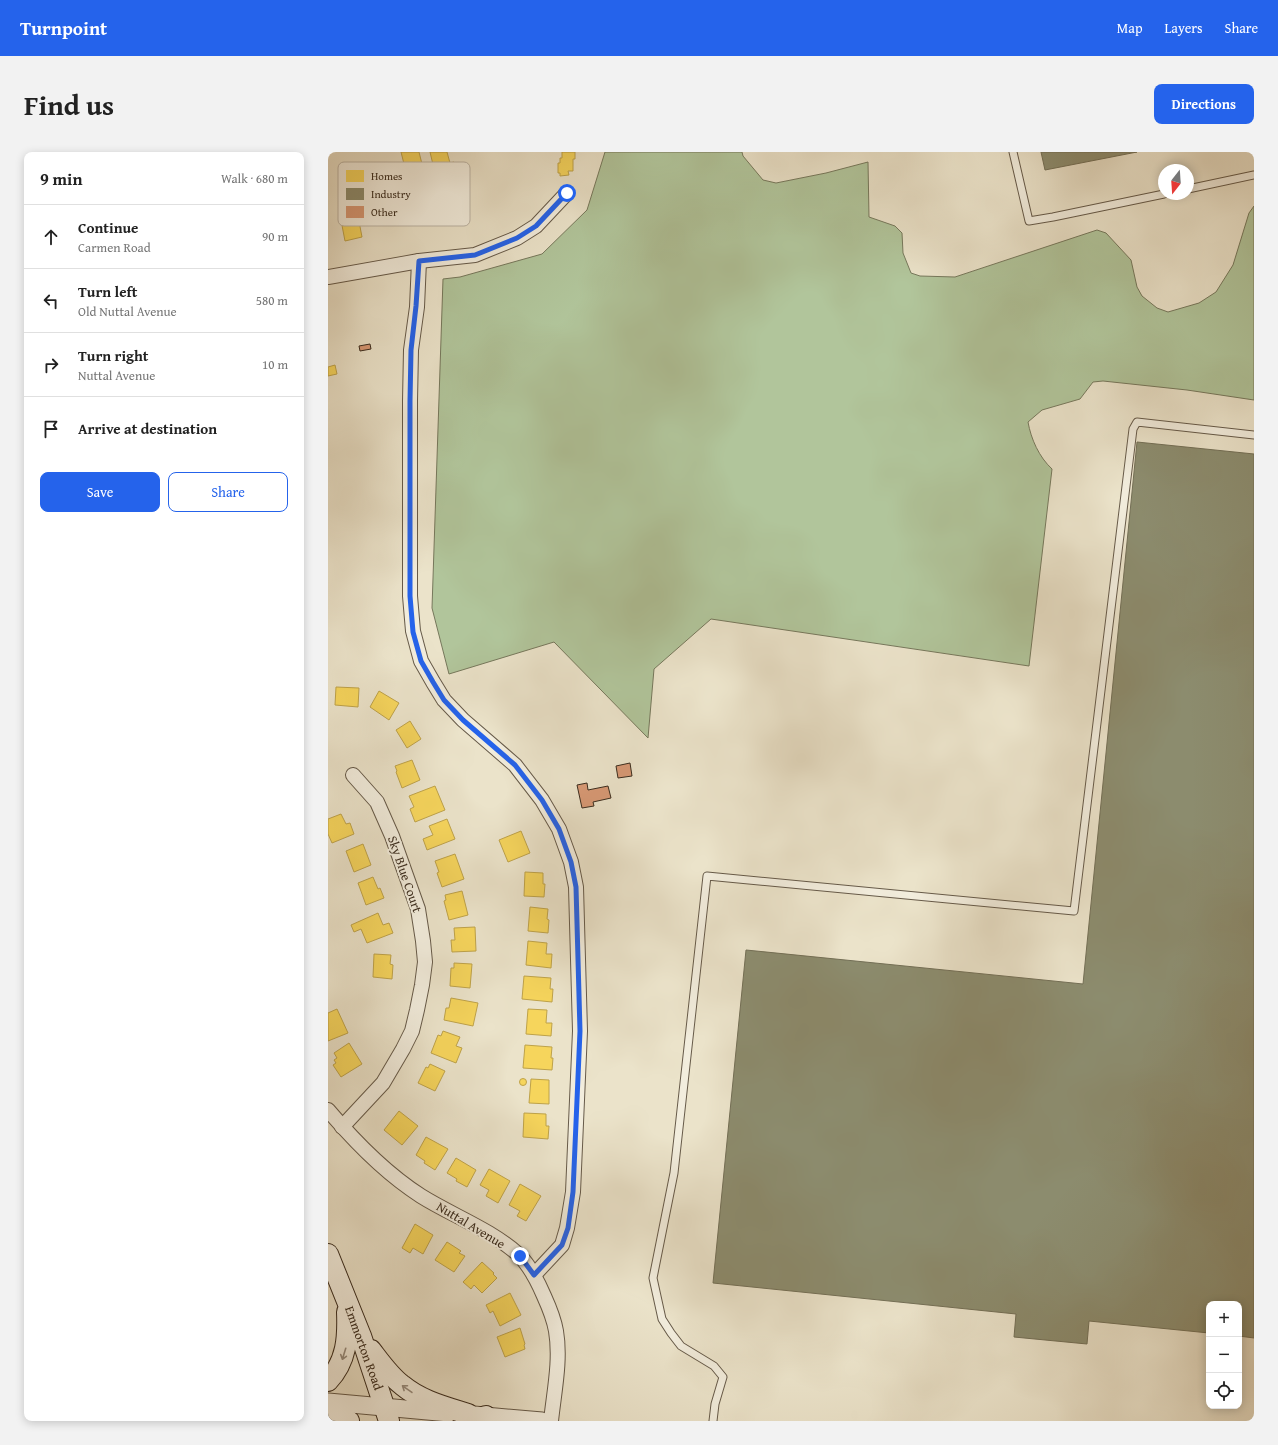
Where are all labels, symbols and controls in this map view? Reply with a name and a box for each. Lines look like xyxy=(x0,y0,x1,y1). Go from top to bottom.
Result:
text: Turnpoint xyxy=(20,14,107,42)
text: Map xyxy=(1117,18,1143,38)
text: Layers xyxy=(1165,18,1203,38)
text: Share xyxy=(1225,18,1258,38)
text: Find us xyxy=(24,84,114,125)
button: Directions xyxy=(1154,84,1254,124)
legend xyxy=(338,162,470,226)
north arrow xyxy=(1158,164,1194,200)
text: 9 min xyxy=(40,166,82,191)
text: Homes xyxy=(371,168,402,184)
text: Walk · 680 m xyxy=(221,169,288,188)
route start xyxy=(558,184,576,202)
text: Industry xyxy=(371,186,411,202)
text: Other xyxy=(371,204,398,220)
text: Continue xyxy=(78,217,139,238)
icon: ahead xyxy=(40,226,62,248)
text: 90 m xyxy=(262,227,288,246)
text: Carmen Road xyxy=(78,238,151,257)
text: Turn left xyxy=(78,281,137,302)
icon: left xyxy=(40,290,62,312)
text: 580 m xyxy=(256,291,288,310)
text: Old Nuttal Avenue xyxy=(78,302,177,321)
text: Turn right xyxy=(78,345,149,366)
icon: right xyxy=(40,354,62,376)
text: 10 m xyxy=(262,355,288,374)
text: Nuttal Avenue xyxy=(78,366,155,385)
icon: arrive xyxy=(40,418,62,440)
text: Arrive at destination xyxy=(78,418,217,439)
button: Save xyxy=(40,472,160,512)
button: Share xyxy=(168,472,288,512)
street label: Sky Blue Court xyxy=(383,833,427,915)
street label: Nuttal Avenue xyxy=(433,1197,509,1253)
route end xyxy=(511,1247,529,1265)
map controls xyxy=(1206,1301,1242,1409)
button: + xyxy=(1206,1301,1242,1337)
street label: Emmorton Road xyxy=(340,1303,388,1393)
button: − xyxy=(1206,1337,1242,1373)
one-way arrow xyxy=(340,1347,347,1360)
button: locate xyxy=(1206,1373,1242,1409)
one-way arrow xyxy=(401,1384,413,1392)

